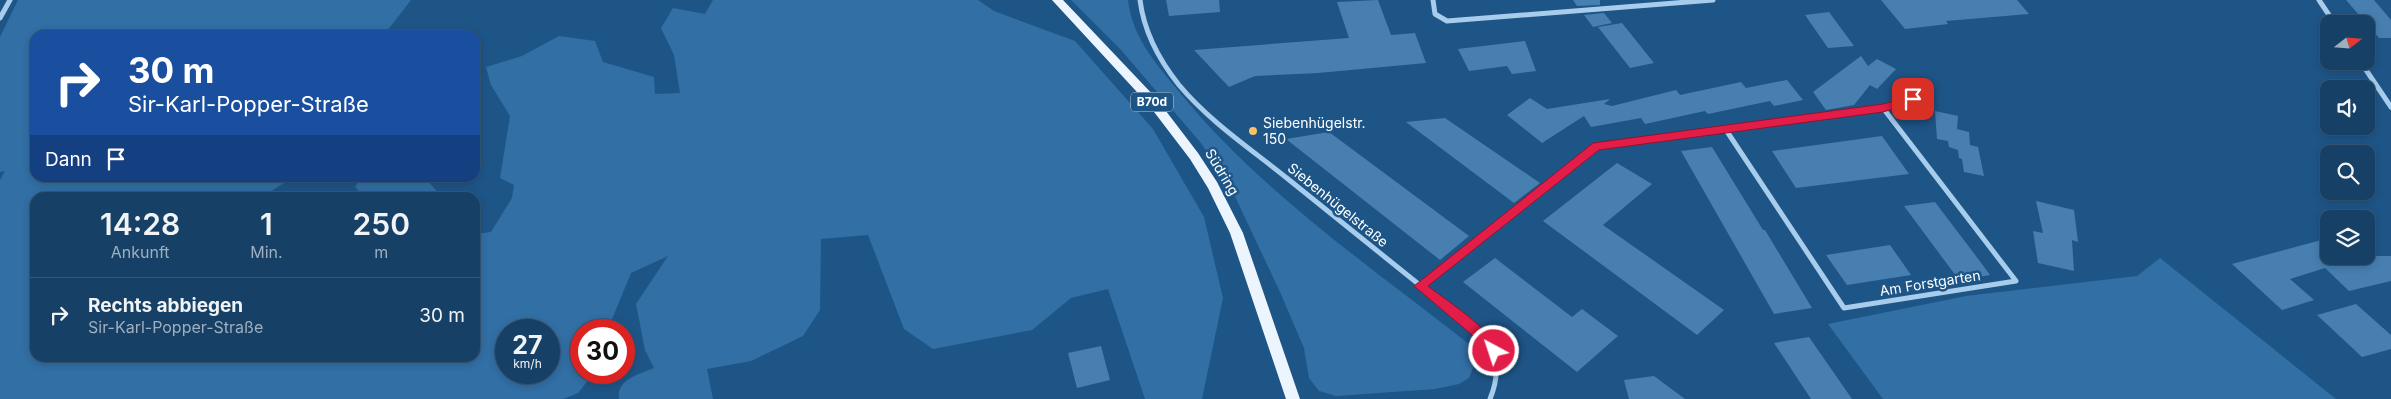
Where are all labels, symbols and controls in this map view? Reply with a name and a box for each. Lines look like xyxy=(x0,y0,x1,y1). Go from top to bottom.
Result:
north arrow xyxy=(2320,15,2375,70)
map controls xyxy=(2320,15,2375,265)
text: 30 m xyxy=(128,49,214,91)
icon: right xyxy=(45,50,110,115)
pin xyxy=(1892,78,1934,120)
button: sound xyxy=(2320,80,2375,135)
icon: arrive xyxy=(1899,85,1927,113)
text: Sir-Karl-Popper-Straße xyxy=(128,91,369,117)
road number: B70d xyxy=(1131,92,1173,111)
place label: Siebenhügelstr. 150 xyxy=(1263,114,1366,147)
marker: Siebenhügelstr. 150 xyxy=(1247,125,1259,137)
icon: arrive xyxy=(102,145,130,173)
street label: Südring xyxy=(1202,145,1243,198)
button: search xyxy=(2320,145,2375,200)
text: Dann xyxy=(45,148,92,171)
street label: Siebenhügelstraße xyxy=(1285,159,1392,250)
text: 14:28 xyxy=(100,206,180,242)
text: 1 xyxy=(260,206,273,242)
text: 250 xyxy=(353,206,410,242)
button: layers xyxy=(2320,210,2375,265)
text: Ankunft xyxy=(111,242,169,262)
text: Min. xyxy=(250,242,283,262)
text: m xyxy=(374,242,388,262)
street label: Am Forstgarten xyxy=(1878,266,1982,299)
text: Rechts abbiegen xyxy=(88,294,243,317)
icon: right xyxy=(45,301,73,329)
text: 30 m xyxy=(419,304,465,327)
text: Sir-Karl-Popper-Straße xyxy=(88,317,263,337)
speed limit sign: 30 xyxy=(570,319,635,384)
position arrow xyxy=(1467,324,1519,376)
text: 27 xyxy=(512,330,543,360)
text: km/h xyxy=(513,356,542,371)

